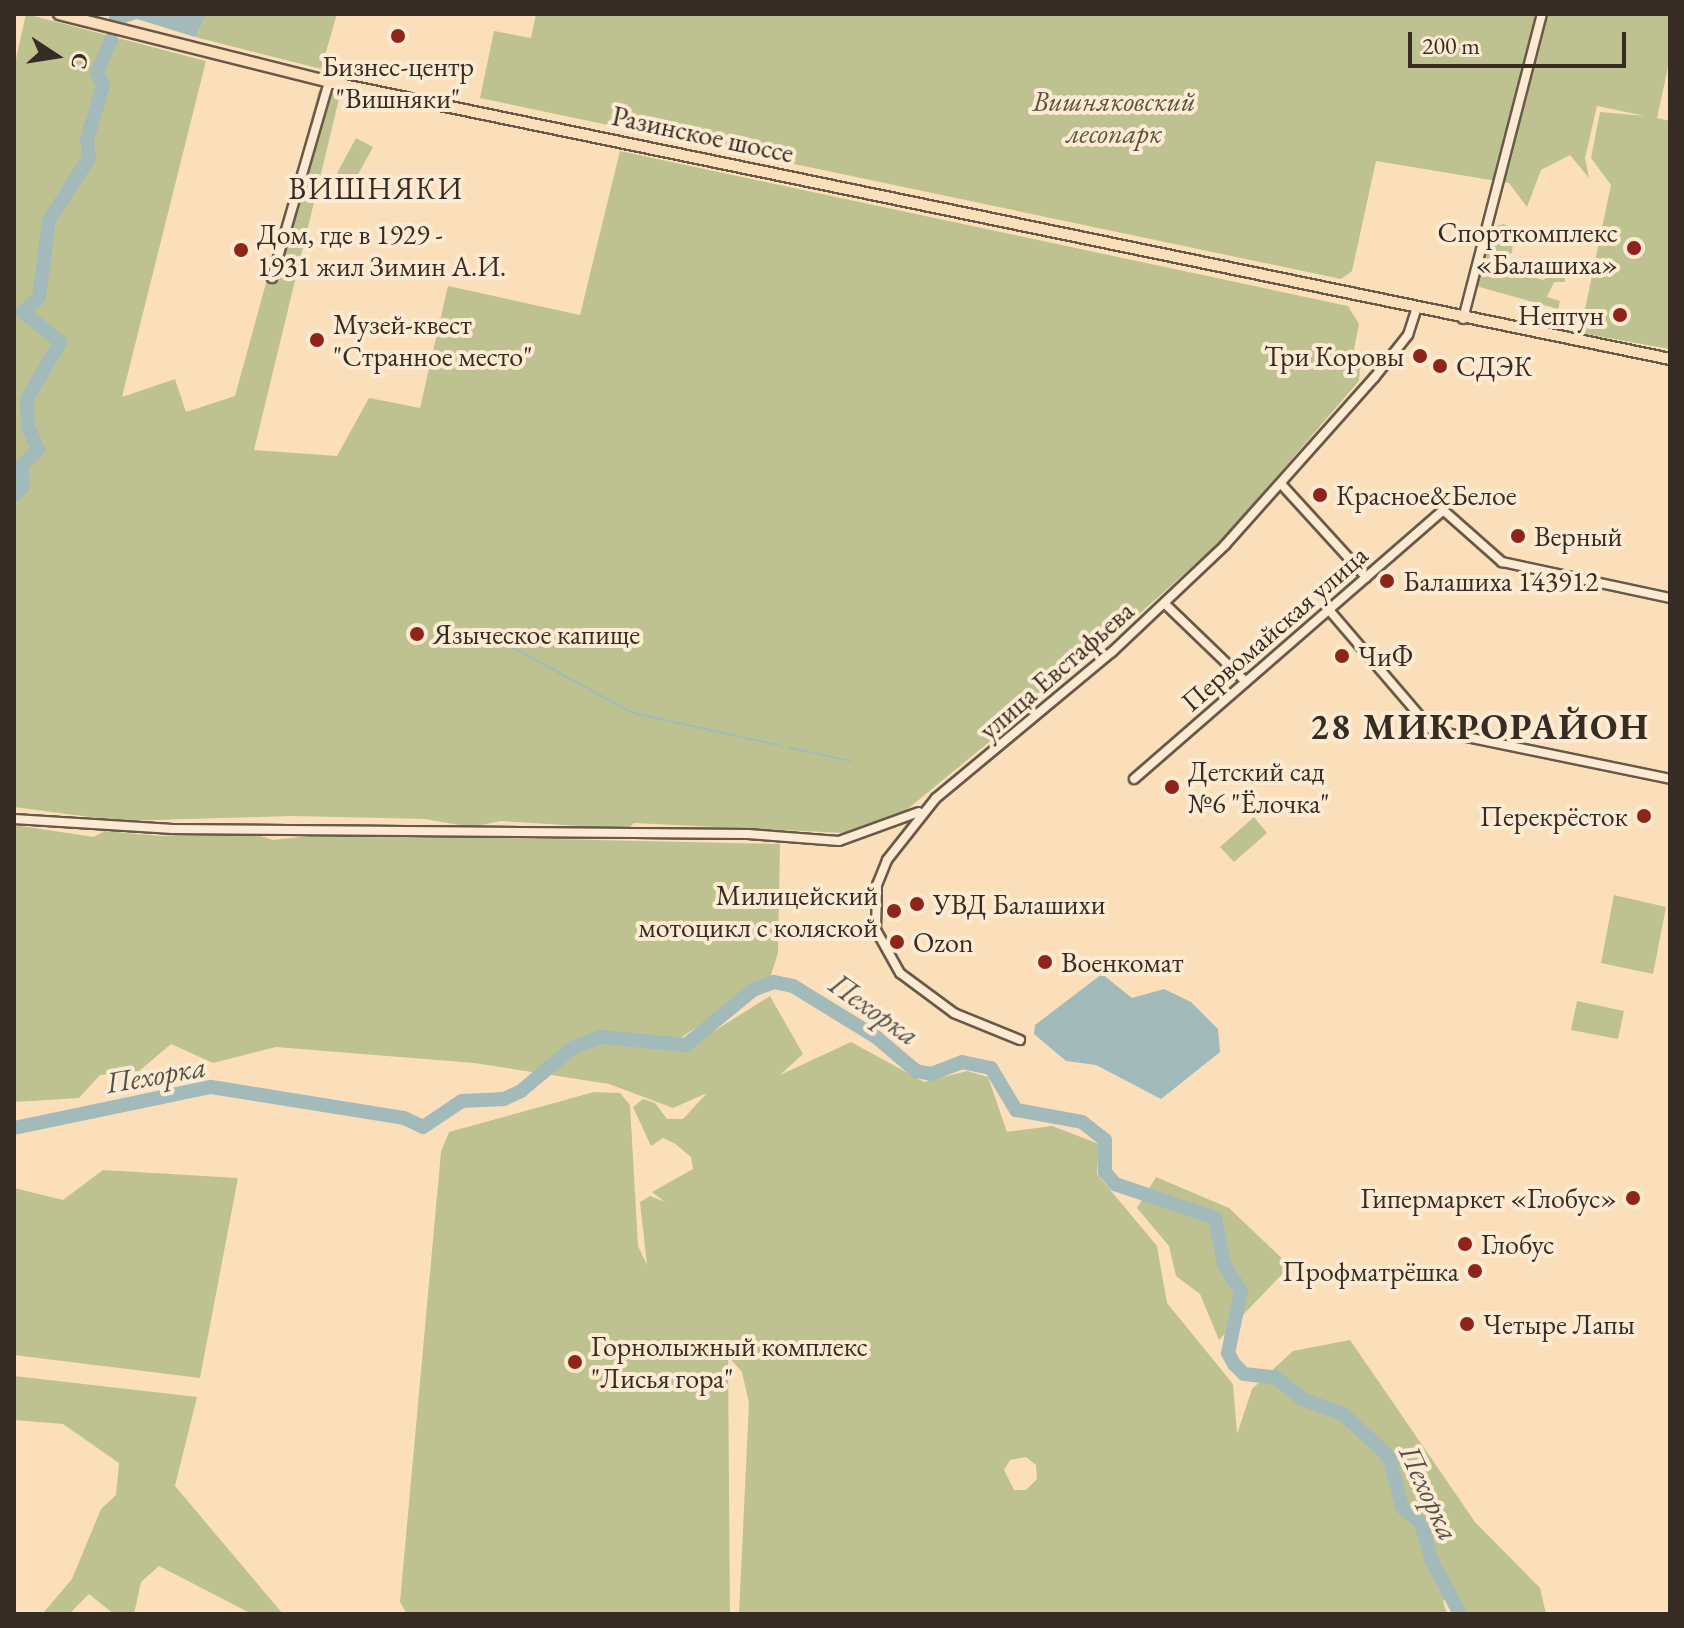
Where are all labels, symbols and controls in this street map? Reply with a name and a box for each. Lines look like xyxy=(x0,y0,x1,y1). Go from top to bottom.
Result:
north arrow xyxy=(16,16,96,96)
scale bar xyxy=(1412,16,1630,66)
marker: Бизнес-центр "Вишняки" xyxy=(389,27,407,45)
text: 200 m xyxy=(1422,30,1480,61)
place label: Бизнес-центр "Вишняки" xyxy=(322,49,474,115)
text: С xyxy=(64,50,96,72)
park label: Вишняковский лесопарк xyxy=(1033,84,1195,150)
street label: Разинское шоссе xyxy=(609,98,797,170)
district label: ВИШНЯКИ xyxy=(288,171,464,207)
place label: Спорткомплекс «Балашиха» xyxy=(1438,215,1618,281)
place label: Дом, где в 1929 - 1931 жил Зимин А.И. xyxy=(257,217,506,283)
marker: Спорткомплекс «Балашиха» xyxy=(1625,239,1643,257)
marker: Дом, где в 1929 - 1931 жил Зимин А.И. xyxy=(232,241,250,259)
place label: Нептун xyxy=(1518,298,1604,332)
marker: Нептун xyxy=(1611,306,1629,324)
place label: Музей-квест "Странное место" xyxy=(333,307,532,373)
marker: Музей-квест "Странное место" xyxy=(308,331,326,349)
place label: Три Коровы xyxy=(1264,339,1404,373)
marker: Три Коровы xyxy=(1411,347,1429,365)
place label: СДЭК xyxy=(1456,349,1532,383)
marker: СДЭК xyxy=(1431,357,1449,375)
place label: Красное&Белое xyxy=(1336,478,1517,512)
marker: Красное&Белое xyxy=(1311,486,1329,504)
place label: Верный xyxy=(1534,519,1622,553)
marker: Верный xyxy=(1509,527,1527,545)
street label: Первомайская улица xyxy=(1174,538,1374,718)
place label: Балашиха 143912 xyxy=(1403,564,1598,598)
marker: Балашиха 143912 xyxy=(1378,572,1396,590)
street label: улица Евстафьева xyxy=(972,594,1140,746)
place label: Языческое капище xyxy=(433,617,640,651)
marker: Языческое капище xyxy=(408,625,426,643)
place label: ЧиФ xyxy=(1358,639,1413,673)
marker: ЧиФ xyxy=(1333,647,1351,665)
district label: 28 МИКРОРАЙОН xyxy=(1310,705,1650,749)
place label: Детский сад №6 "Ёлочка" xyxy=(1188,754,1330,820)
marker: Детский сад №6 "Ёлочка" xyxy=(1163,778,1181,796)
place label: Перекрёсток xyxy=(1480,799,1628,833)
marker: Перекрёсток xyxy=(1635,807,1653,825)
place label: Милицейский мотоцикл с коляской xyxy=(638,878,878,944)
place label: УВД Балашихи xyxy=(933,887,1105,921)
marker: УВД Балашихи xyxy=(908,895,926,913)
marker: Милицейский мотоцикл с коляской xyxy=(885,902,903,920)
place label: Ozon xyxy=(913,925,974,959)
marker: Ozon xyxy=(888,933,906,951)
place label: Военкомат xyxy=(1061,945,1183,979)
marker: Военкомат xyxy=(1036,953,1054,971)
water label: Пехорка xyxy=(822,966,926,1054)
water label: Пехорка xyxy=(103,1049,209,1101)
place label: Гипермаркет «Глобус» xyxy=(1361,1181,1617,1215)
marker: Гипермаркет «Глобус» xyxy=(1624,1189,1642,1207)
place label: Глобус xyxy=(1481,1227,1554,1261)
marker: Глобус xyxy=(1456,1235,1474,1253)
place label: Профматрёшка xyxy=(1282,1254,1459,1288)
marker: Профматрёшка xyxy=(1466,1262,1484,1280)
place label: Четыре Лапы xyxy=(1483,1307,1635,1341)
marker: Четыре Лапы xyxy=(1458,1315,1476,1333)
place label: Горнолыжный комплекс "Лисья гора" xyxy=(591,1329,868,1395)
marker: Горнолыжный комплекс "Лисья гора" xyxy=(566,1353,584,1371)
water label: Пехорка xyxy=(1391,1440,1467,1546)

